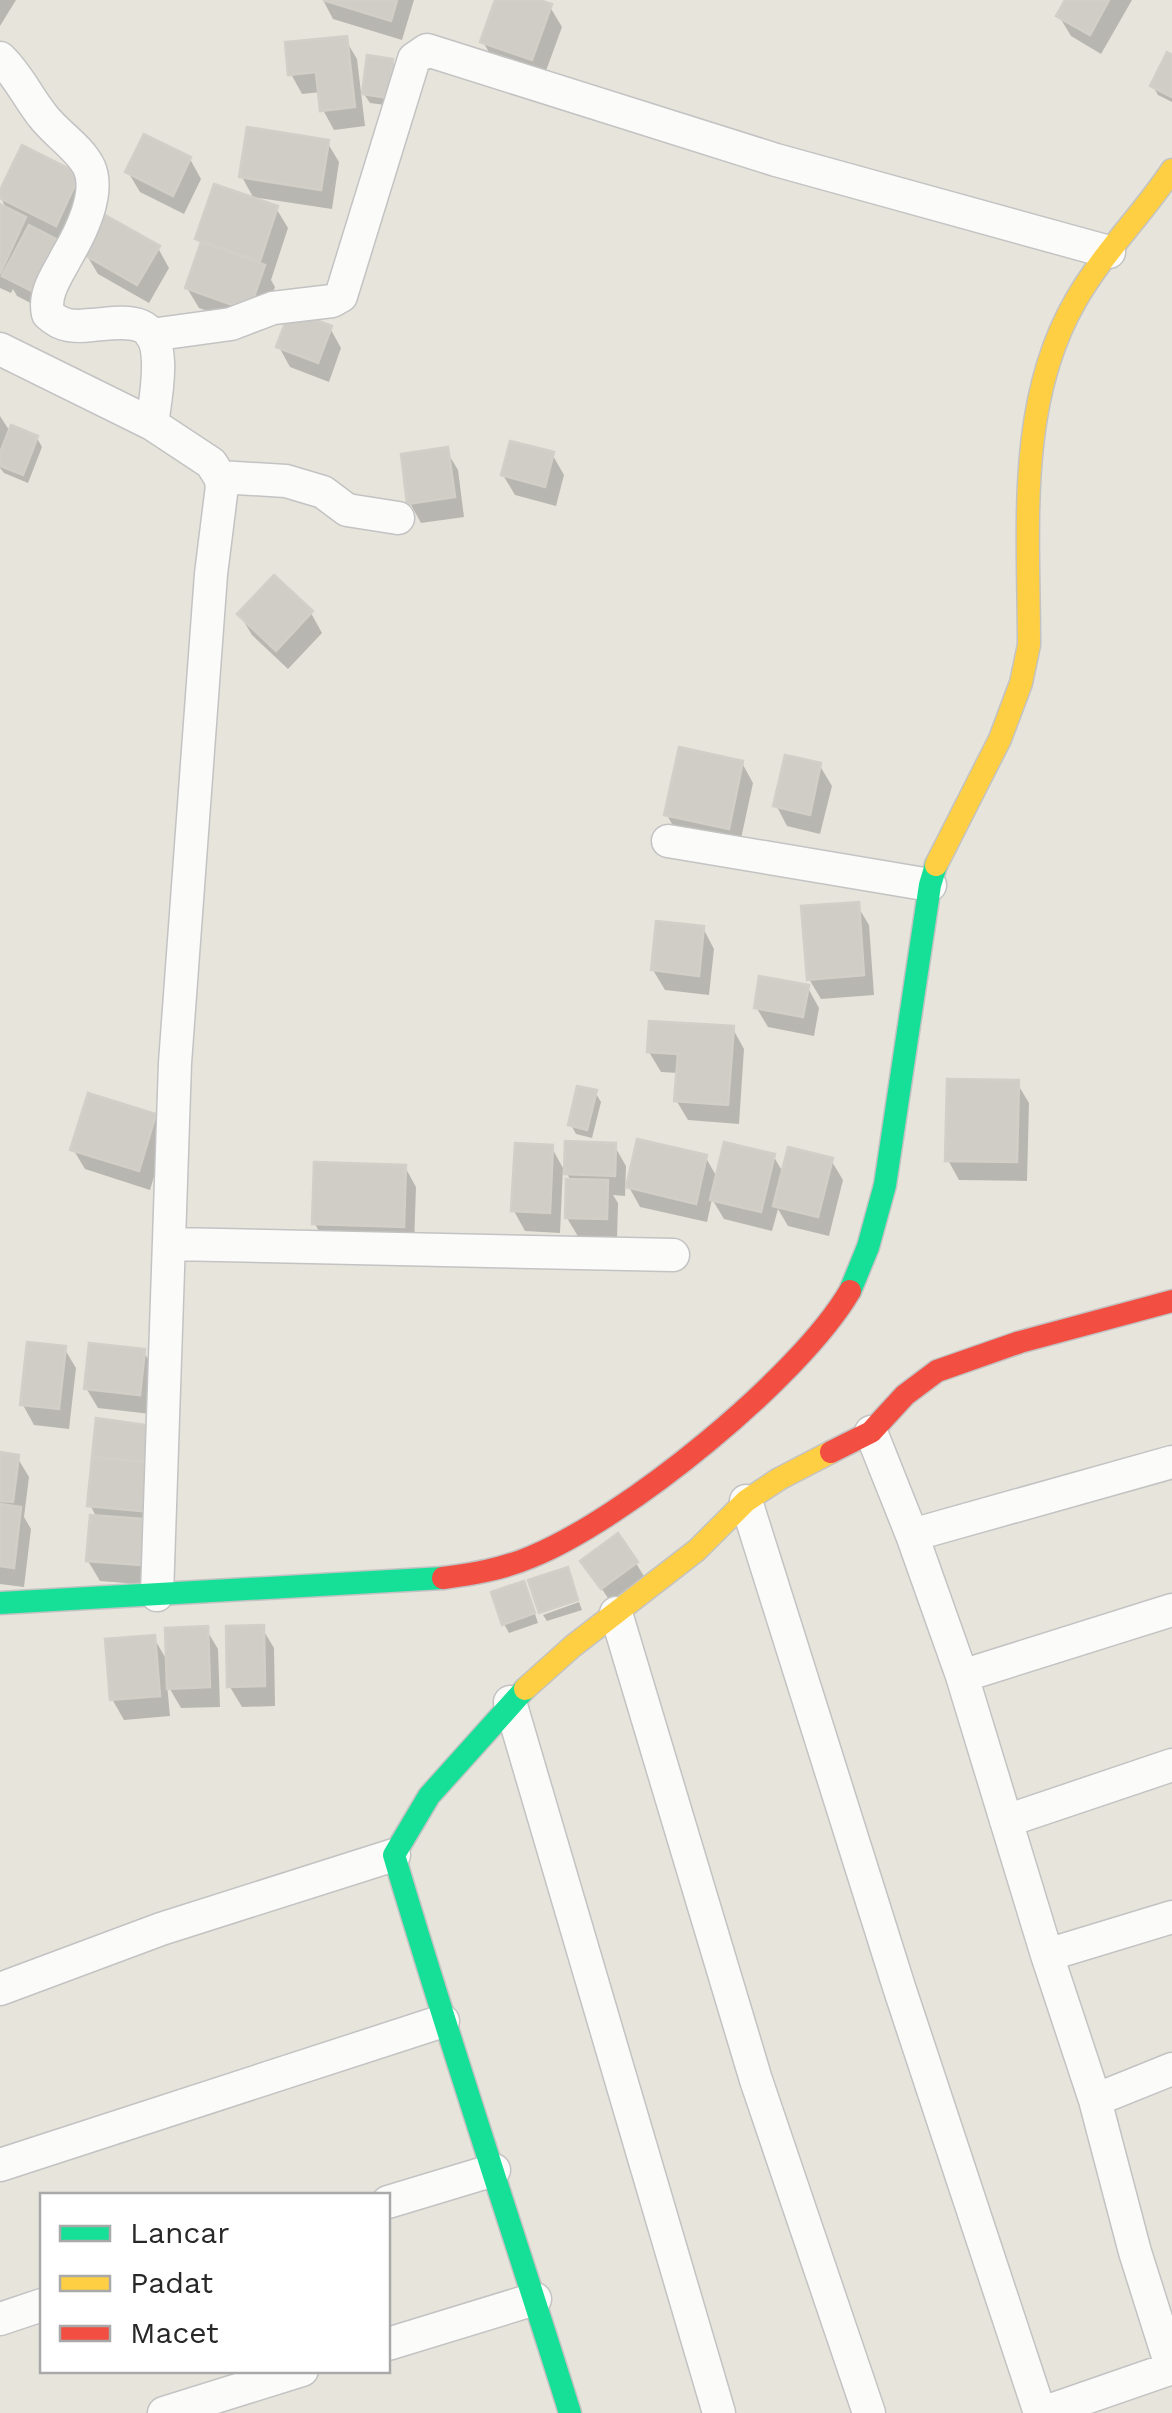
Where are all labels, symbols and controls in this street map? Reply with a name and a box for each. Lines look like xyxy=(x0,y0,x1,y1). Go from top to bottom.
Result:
legend xyxy=(40,2193,390,2373)
text: Lancar xyxy=(130,2215,230,2250)
text: Padat xyxy=(130,2265,213,2300)
text: Macet xyxy=(130,2315,219,2350)

